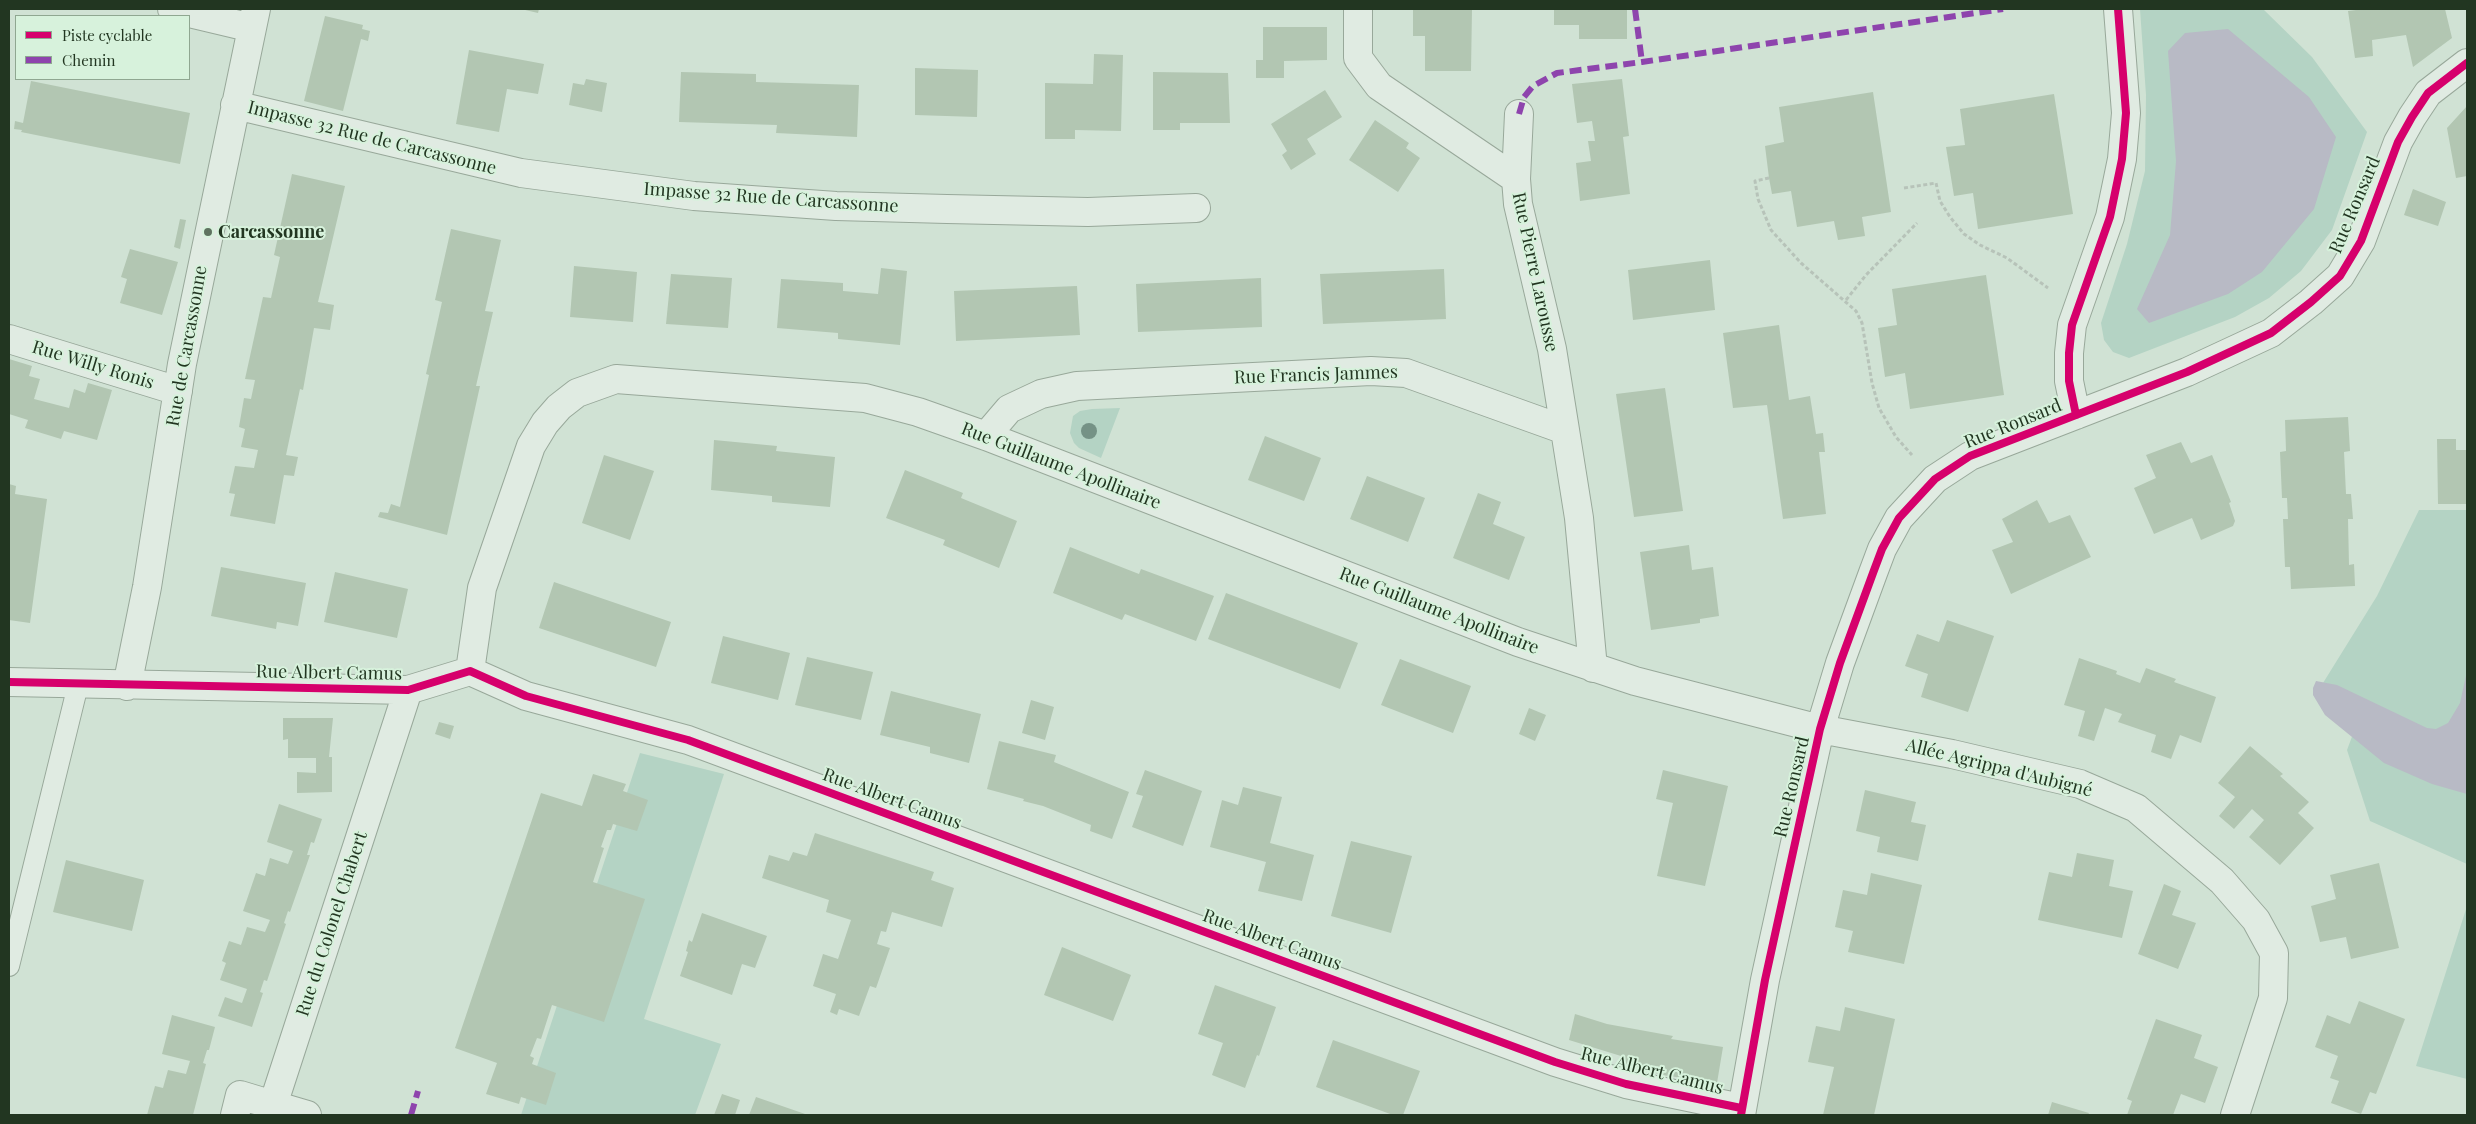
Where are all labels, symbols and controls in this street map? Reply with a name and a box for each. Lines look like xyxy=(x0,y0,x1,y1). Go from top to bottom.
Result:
legend xyxy=(15,15,190,80)
text: Piste cyclable xyxy=(62,25,152,45)
text: Chemin xyxy=(62,50,115,70)
street label: Impasse 32 Rue de Carcassonne xyxy=(245,97,499,179)
street label: Rue Ronsard xyxy=(2325,153,2385,257)
street label: Impasse 32 Rue de Carcassonne xyxy=(643,178,899,218)
street label: Rue Pierre Larousse xyxy=(1508,190,1562,354)
place label: Carcassonne xyxy=(218,221,324,243)
marker: Carcassonne xyxy=(202,226,214,238)
street label: Rue de Carcassonne xyxy=(162,264,212,428)
street label: Rue Willy Ronis xyxy=(29,336,157,394)
street label: Rue Francis Jammes xyxy=(1234,361,1398,389)
street label: Rue Ronsard xyxy=(1961,395,2065,453)
street label: Rue Guillaume Apollinaire xyxy=(958,418,1164,514)
street label: Rue Guillaume Apollinaire xyxy=(1336,563,1542,659)
street label: Rue Albert Camus xyxy=(256,661,402,685)
street label: Rue Ronsard xyxy=(1770,734,1814,840)
street label: Allée Agrippa d'Aubigné xyxy=(1903,734,2095,802)
street label: Rue Albert Camus xyxy=(820,764,964,834)
street label: Rue du Colonel Chabert xyxy=(292,829,372,1019)
street label: Rue Albert Camus xyxy=(1200,905,1344,975)
street label: Rue Albert Camus xyxy=(1578,1043,1726,1099)

